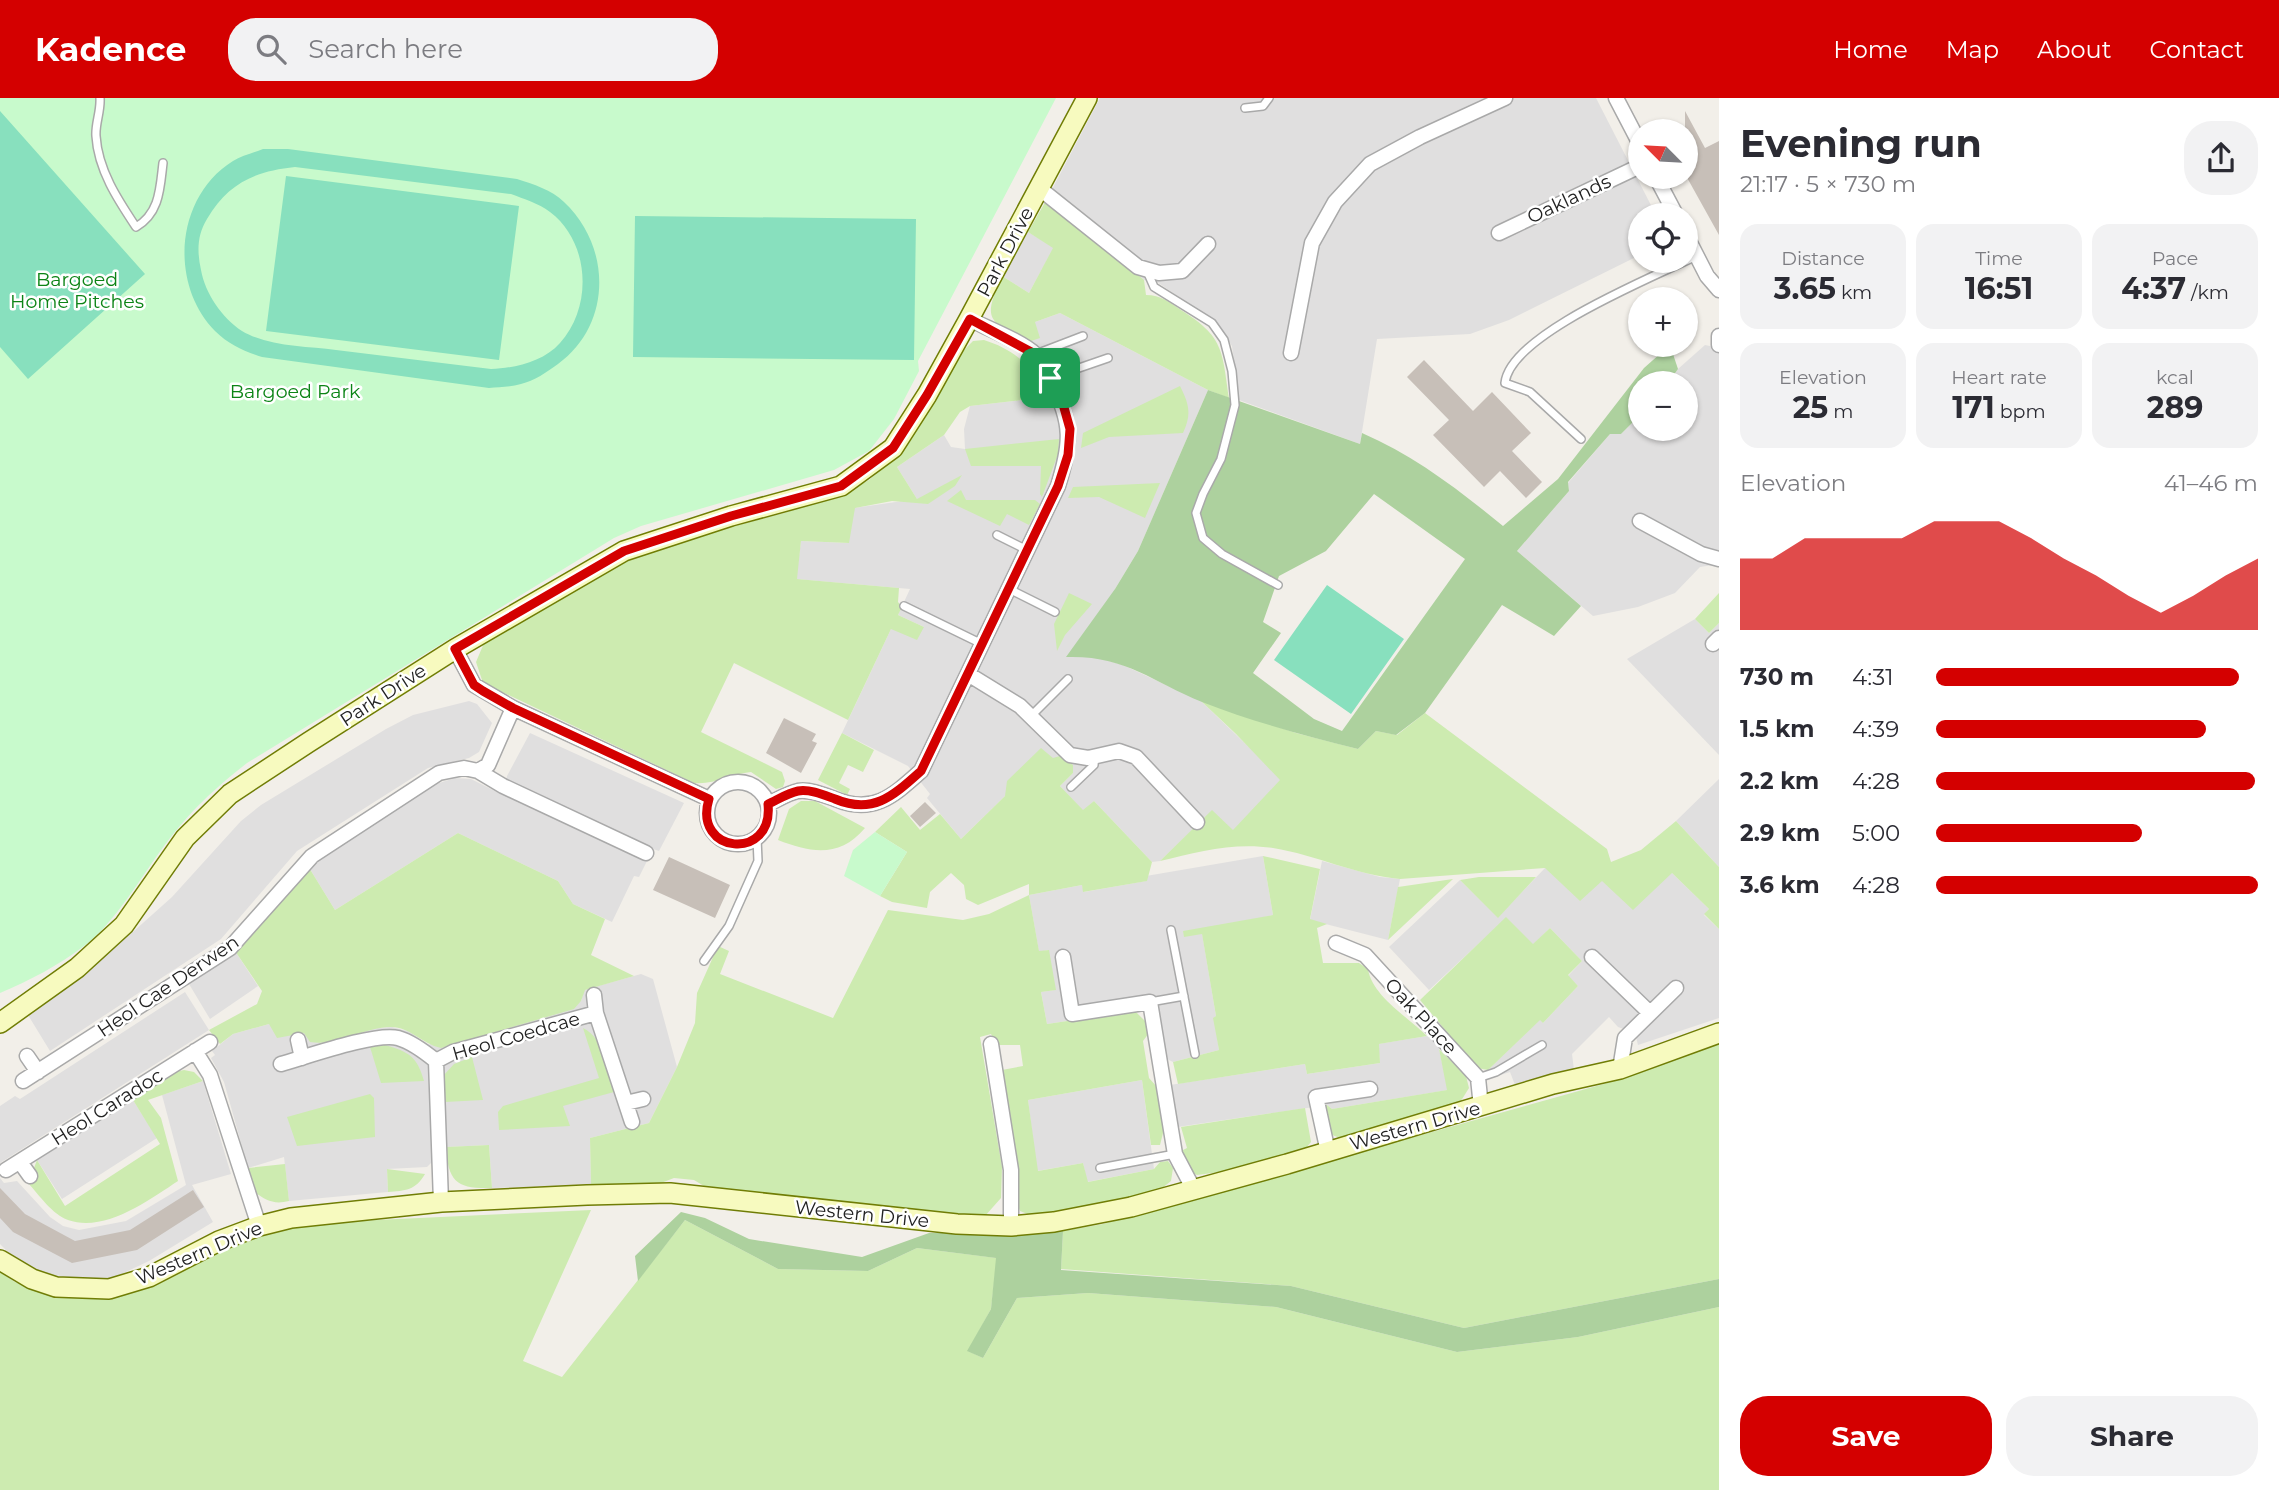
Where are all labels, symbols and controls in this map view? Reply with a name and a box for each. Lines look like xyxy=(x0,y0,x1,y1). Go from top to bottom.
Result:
search box xyxy=(228,18,718,81)
text: Kadence xyxy=(35,29,186,69)
icon: search xyxy=(252,30,290,68)
text: Search here xyxy=(308,33,463,65)
text: Home xyxy=(1833,35,1908,64)
text: Map xyxy=(1946,35,1999,64)
text: About xyxy=(2037,35,2111,64)
text: Contact xyxy=(2149,35,2244,64)
north arrow xyxy=(1628,119,1698,189)
map controls xyxy=(1628,119,1698,441)
text: Evening run xyxy=(1740,120,1982,167)
button: share xyxy=(2184,121,2258,195)
street label: Oaklands xyxy=(1523,170,1615,228)
text: 21:17 · 5 × 730 m xyxy=(1740,170,1916,198)
street label: Park Drive xyxy=(972,203,1038,301)
button: locate xyxy=(1628,203,1698,273)
text: Distance xyxy=(1781,247,1865,270)
text: Time xyxy=(1975,247,2023,270)
text: Pace xyxy=(2152,247,2198,270)
park label: Bargoed Home Pitches xyxy=(10,268,144,313)
text: 3.65 xyxy=(1774,270,1836,307)
text: 16:51 xyxy=(1965,270,2033,307)
text: 4:37 xyxy=(2121,270,2186,307)
text: km xyxy=(1836,281,1872,304)
text: /km xyxy=(2186,281,2229,304)
button: + xyxy=(1628,287,1698,357)
pin xyxy=(1020,348,1080,408)
icon: arrive xyxy=(1031,359,1069,397)
text: Elevation xyxy=(1779,366,1867,389)
text: Heart rate xyxy=(1951,366,2047,389)
text: kcal xyxy=(2156,366,2194,389)
button: − xyxy=(1628,371,1698,441)
park label: Bargoed Park xyxy=(230,380,361,403)
text: 25 xyxy=(1793,389,1828,426)
text: 171 xyxy=(1952,389,1995,426)
text: 289 xyxy=(2147,389,2203,426)
text: m xyxy=(1828,400,1853,423)
text: bpm xyxy=(1995,400,2046,423)
text: Elevation xyxy=(1740,469,1846,497)
text: 41–46 m xyxy=(2164,469,2258,497)
street label: Park Drive xyxy=(336,659,430,731)
text: 730 m xyxy=(1740,663,1814,691)
text: 4:31 xyxy=(1852,663,1894,691)
text: 1.5 km xyxy=(1740,715,1814,743)
text: 4:39 xyxy=(1852,715,1899,743)
text: 2.2 km xyxy=(1740,767,1819,795)
text: 4:28 xyxy=(1852,767,1900,795)
text: 2.9 km xyxy=(1740,819,1820,847)
text: 5:00 xyxy=(1852,819,1900,847)
text: 3.6 km xyxy=(1740,871,1820,899)
text: 4:28 xyxy=(1852,871,1900,899)
street label: Heol Cae Derwen xyxy=(93,930,243,1042)
street label: Oak Place xyxy=(1380,973,1462,1059)
street label: Heol Coedcae xyxy=(450,1007,582,1065)
street label: Heol Caradoc xyxy=(47,1064,167,1150)
street label: Western Drive xyxy=(1347,1096,1483,1156)
street label: Western Drive xyxy=(794,1196,930,1232)
street label: Western Drive xyxy=(133,1216,265,1290)
button: Save xyxy=(1740,1396,1992,1476)
button: Share xyxy=(2006,1396,2258,1476)

